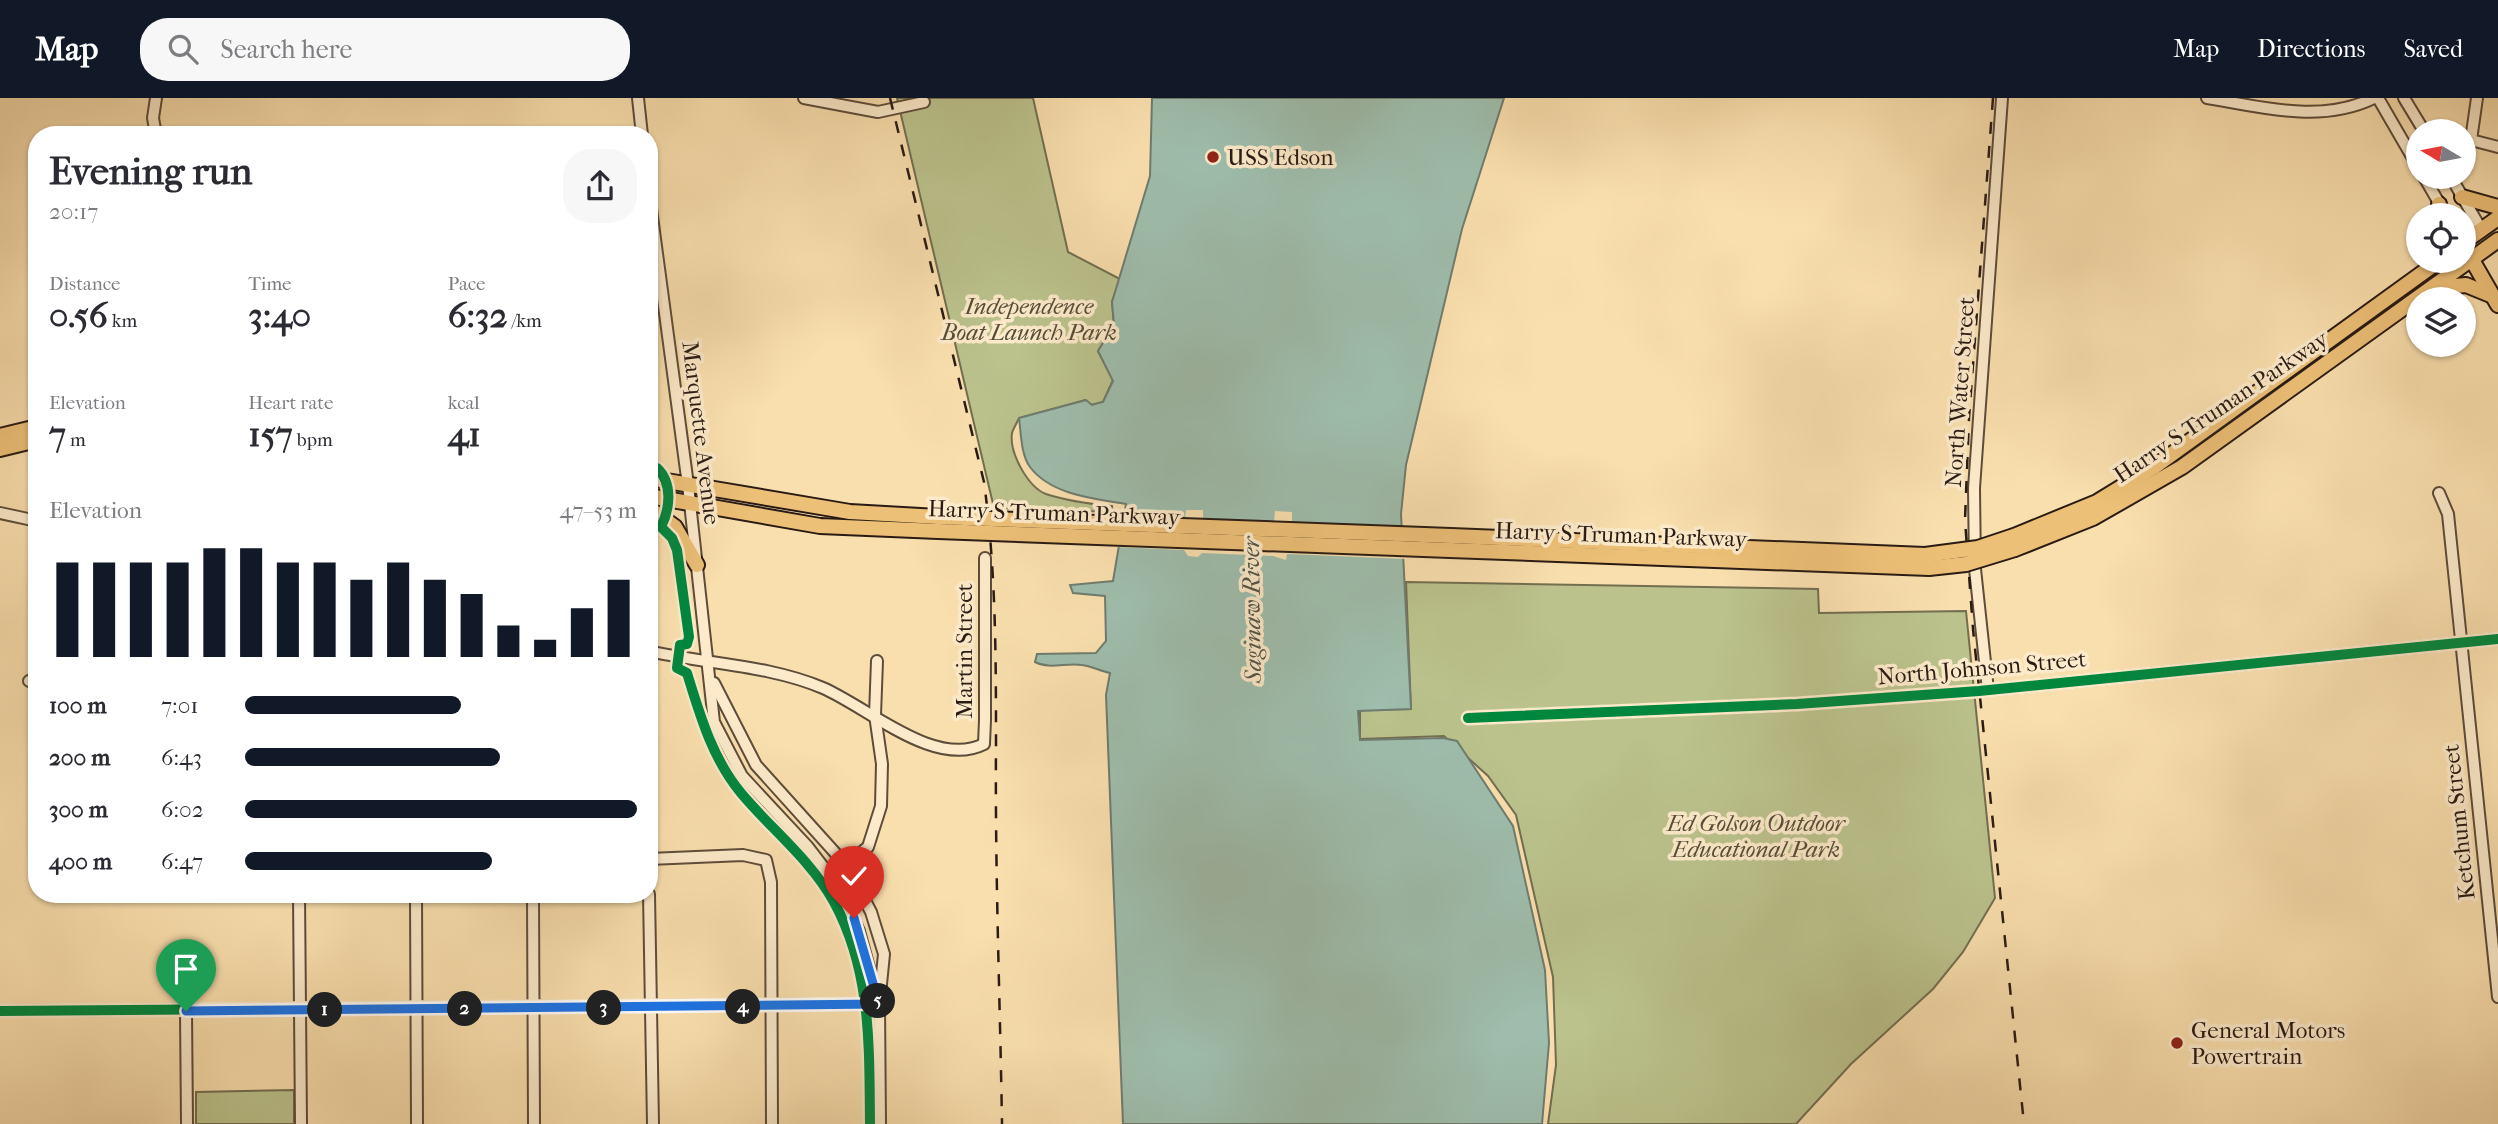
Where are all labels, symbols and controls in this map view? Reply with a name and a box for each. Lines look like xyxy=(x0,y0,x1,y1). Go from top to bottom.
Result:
search box xyxy=(140,18,630,81)
text: Map xyxy=(35,30,98,69)
icon: search xyxy=(164,30,202,68)
text: Search here xyxy=(220,34,352,65)
text: Map xyxy=(2173,35,2219,63)
text: Directions xyxy=(2257,35,2365,63)
text: Saved xyxy=(2403,35,2463,63)
north arrow xyxy=(2406,119,2476,189)
map controls xyxy=(2406,119,2476,357)
place label: USS Edson xyxy=(1227,144,1334,171)
text: Evening run xyxy=(49,149,252,194)
button: share xyxy=(563,149,637,223)
marker: USS Edson xyxy=(1205,149,1221,165)
text: 20:17 xyxy=(49,198,98,225)
button: locate xyxy=(2406,203,2476,273)
text: Distance xyxy=(49,273,120,295)
text: Time xyxy=(248,273,292,295)
text: Pace xyxy=(448,273,486,295)
button: layers xyxy=(2406,287,2476,357)
park label: Independence Boat Launch Park xyxy=(939,293,1117,346)
text: 0.56 xyxy=(49,295,108,336)
text: 3:40 xyxy=(248,295,311,336)
text: 6:32 xyxy=(448,295,507,336)
street label: North Water Street xyxy=(1940,296,1980,488)
text: km xyxy=(108,310,137,332)
text: /km xyxy=(507,310,542,332)
street label: Harry S Truman Parkway xyxy=(2109,325,2334,489)
street label: Marquette Avenue xyxy=(676,340,726,526)
text: Elevation xyxy=(49,392,126,414)
text: Heart rate xyxy=(248,392,333,414)
text: kcal xyxy=(448,392,480,414)
text: 7 xyxy=(49,414,66,455)
text: 157 xyxy=(248,414,293,455)
text: 41 xyxy=(448,414,481,455)
text: m xyxy=(66,429,86,451)
text: bpm xyxy=(293,429,333,451)
street label: Harry S Truman Parkway xyxy=(927,495,1181,531)
text: Elevation xyxy=(49,497,142,524)
text: 47–53 m xyxy=(560,497,637,524)
street label: Harry S Truman Parkway xyxy=(1494,517,1748,553)
water label: Saginaw River xyxy=(1237,534,1267,684)
street label: Martin Street xyxy=(951,583,978,719)
street label: North Johnson Street xyxy=(1877,645,2087,691)
text: 100 m xyxy=(49,692,107,719)
text: 7:01 xyxy=(161,692,198,719)
street label: Ketchum Street xyxy=(2437,743,2481,901)
text: 200 m xyxy=(49,744,110,771)
text: 6:43 xyxy=(161,744,202,771)
text: 300 m xyxy=(49,796,108,823)
text: 6:02 xyxy=(161,796,204,823)
park label: Ed Golson Outdoor Educational Park xyxy=(1665,810,1847,863)
pin xyxy=(824,846,884,918)
text: 400 m xyxy=(49,848,112,875)
text: 6:47 xyxy=(161,848,203,875)
icon: check xyxy=(835,857,873,895)
pin xyxy=(156,939,216,1011)
icon: arrive xyxy=(167,950,205,988)
pin: 5 xyxy=(860,984,896,1018)
text: 5 xyxy=(873,989,882,1011)
pin: 3 xyxy=(586,990,622,1026)
pin: 4 xyxy=(726,990,760,1024)
pin: 1 xyxy=(308,992,342,1028)
pin: 2 xyxy=(448,992,482,1026)
text: 4 xyxy=(737,995,748,1017)
text: 3 xyxy=(600,996,607,1018)
text: 2 xyxy=(460,997,469,1019)
text: 1 xyxy=(321,998,328,1020)
place label: General Motors Powertrain xyxy=(2191,1017,2345,1070)
marker: General Motors Powertrain xyxy=(2169,1035,2185,1051)

